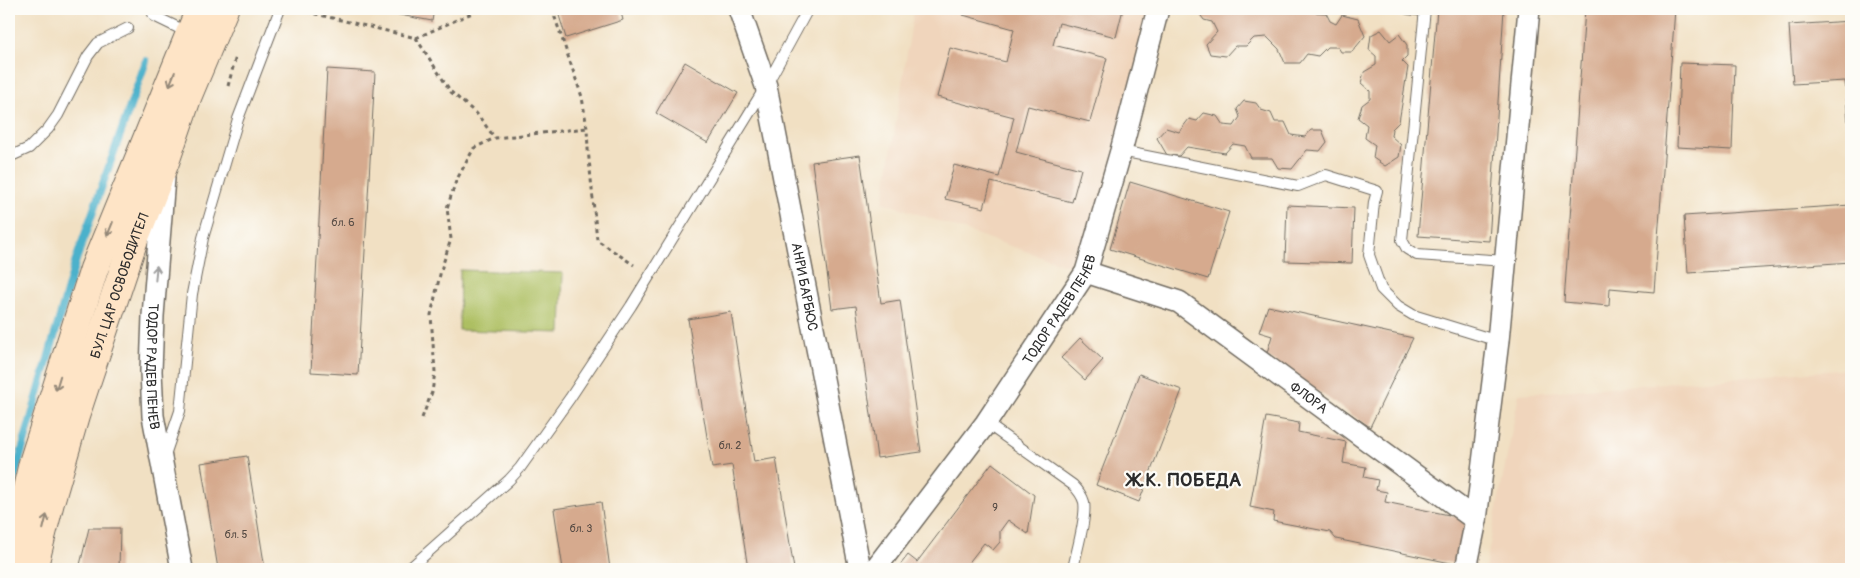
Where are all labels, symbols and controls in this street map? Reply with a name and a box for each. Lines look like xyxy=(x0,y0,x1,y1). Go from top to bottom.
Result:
one-way arrow xyxy=(167,71,176,86)
street label: БУЛ. ЦАР ОСВОБОДИТЕЛ xyxy=(87,211,153,361)
house number: бл. 6 xyxy=(331,216,355,229)
one-way arrow xyxy=(105,221,114,236)
street label: АНРИ БАРБЮС xyxy=(788,241,822,333)
street label: ТОДОР РАДЕВ ПЕНЕВ xyxy=(1019,253,1100,368)
one-way arrow xyxy=(152,265,161,281)
street label: ТОДОР РАДЕВ ПЕНЕВ xyxy=(142,303,163,431)
one-way arrow xyxy=(53,374,62,390)
street label: ФЛОРА xyxy=(1286,378,1331,417)
house number: бл. 2 xyxy=(718,439,742,452)
district label: Ж.К. ПОБЕДА xyxy=(1125,468,1242,492)
house number: 9 xyxy=(992,501,998,514)
one-way arrow xyxy=(41,515,50,531)
house number: бл. 3 xyxy=(569,522,593,535)
house number: бл. 5 xyxy=(225,528,247,541)

